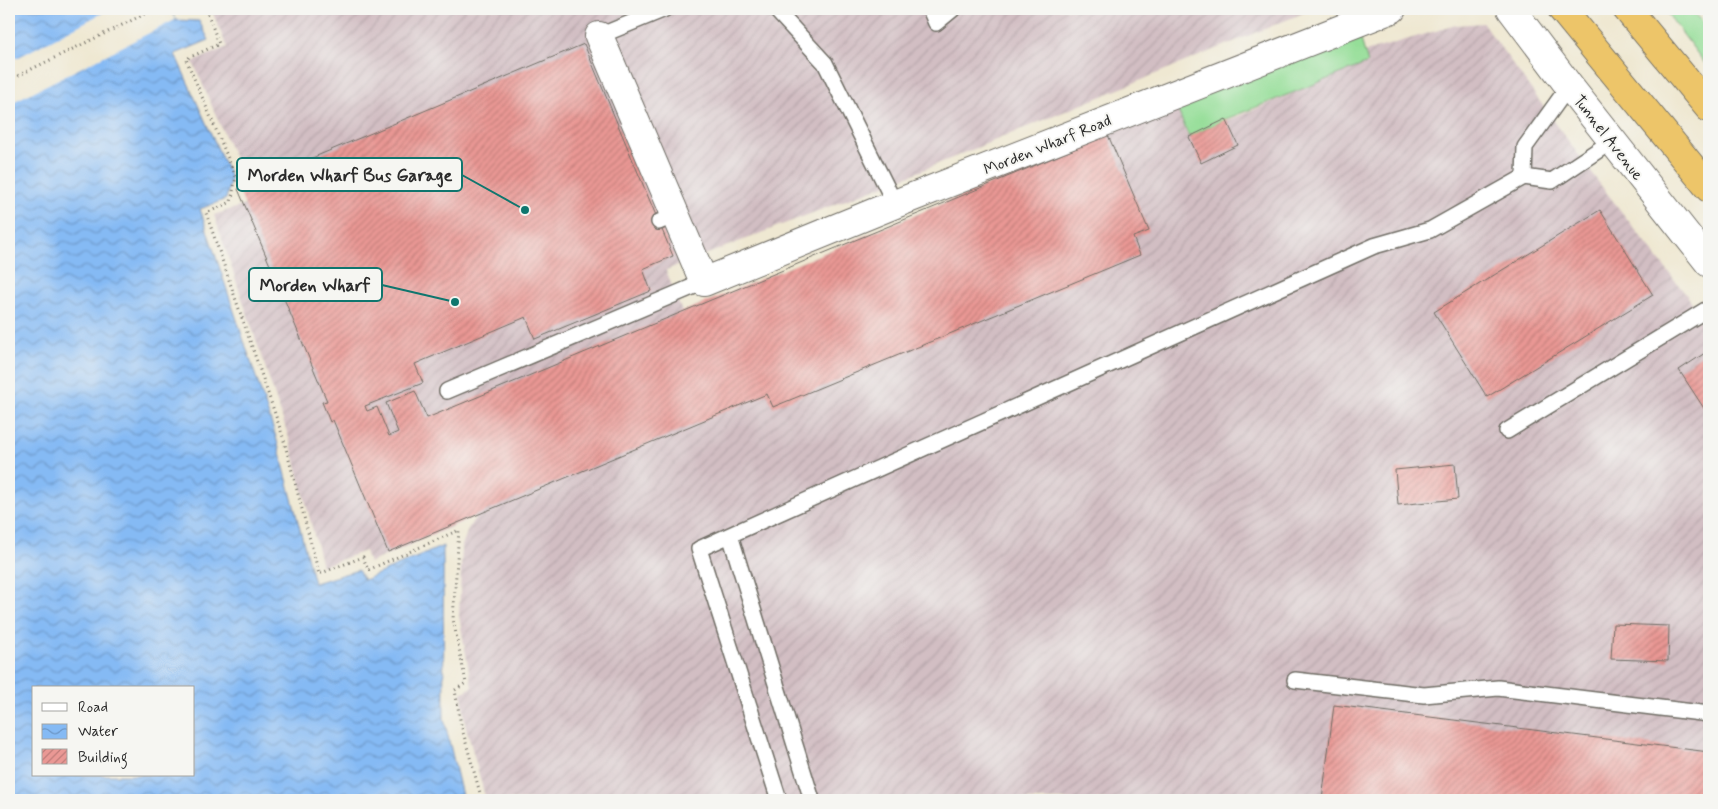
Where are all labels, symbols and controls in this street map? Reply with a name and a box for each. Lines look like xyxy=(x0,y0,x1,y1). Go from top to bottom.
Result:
street label: Tunnel Avenue xyxy=(1568,91,1648,185)
street label: Morden Wharf Road xyxy=(981,110,1114,181)
callout: Morden Wharf Bus Garage xyxy=(237,158,462,191)
text: Morden Wharf Bus Garage xyxy=(248,164,453,188)
callout: Morden Wharf xyxy=(249,268,382,301)
text: Morden Wharf xyxy=(260,274,371,298)
legend xyxy=(32,686,195,776)
text: Road xyxy=(78,698,108,718)
text: Water xyxy=(78,722,118,742)
text: Building xyxy=(78,748,128,769)

